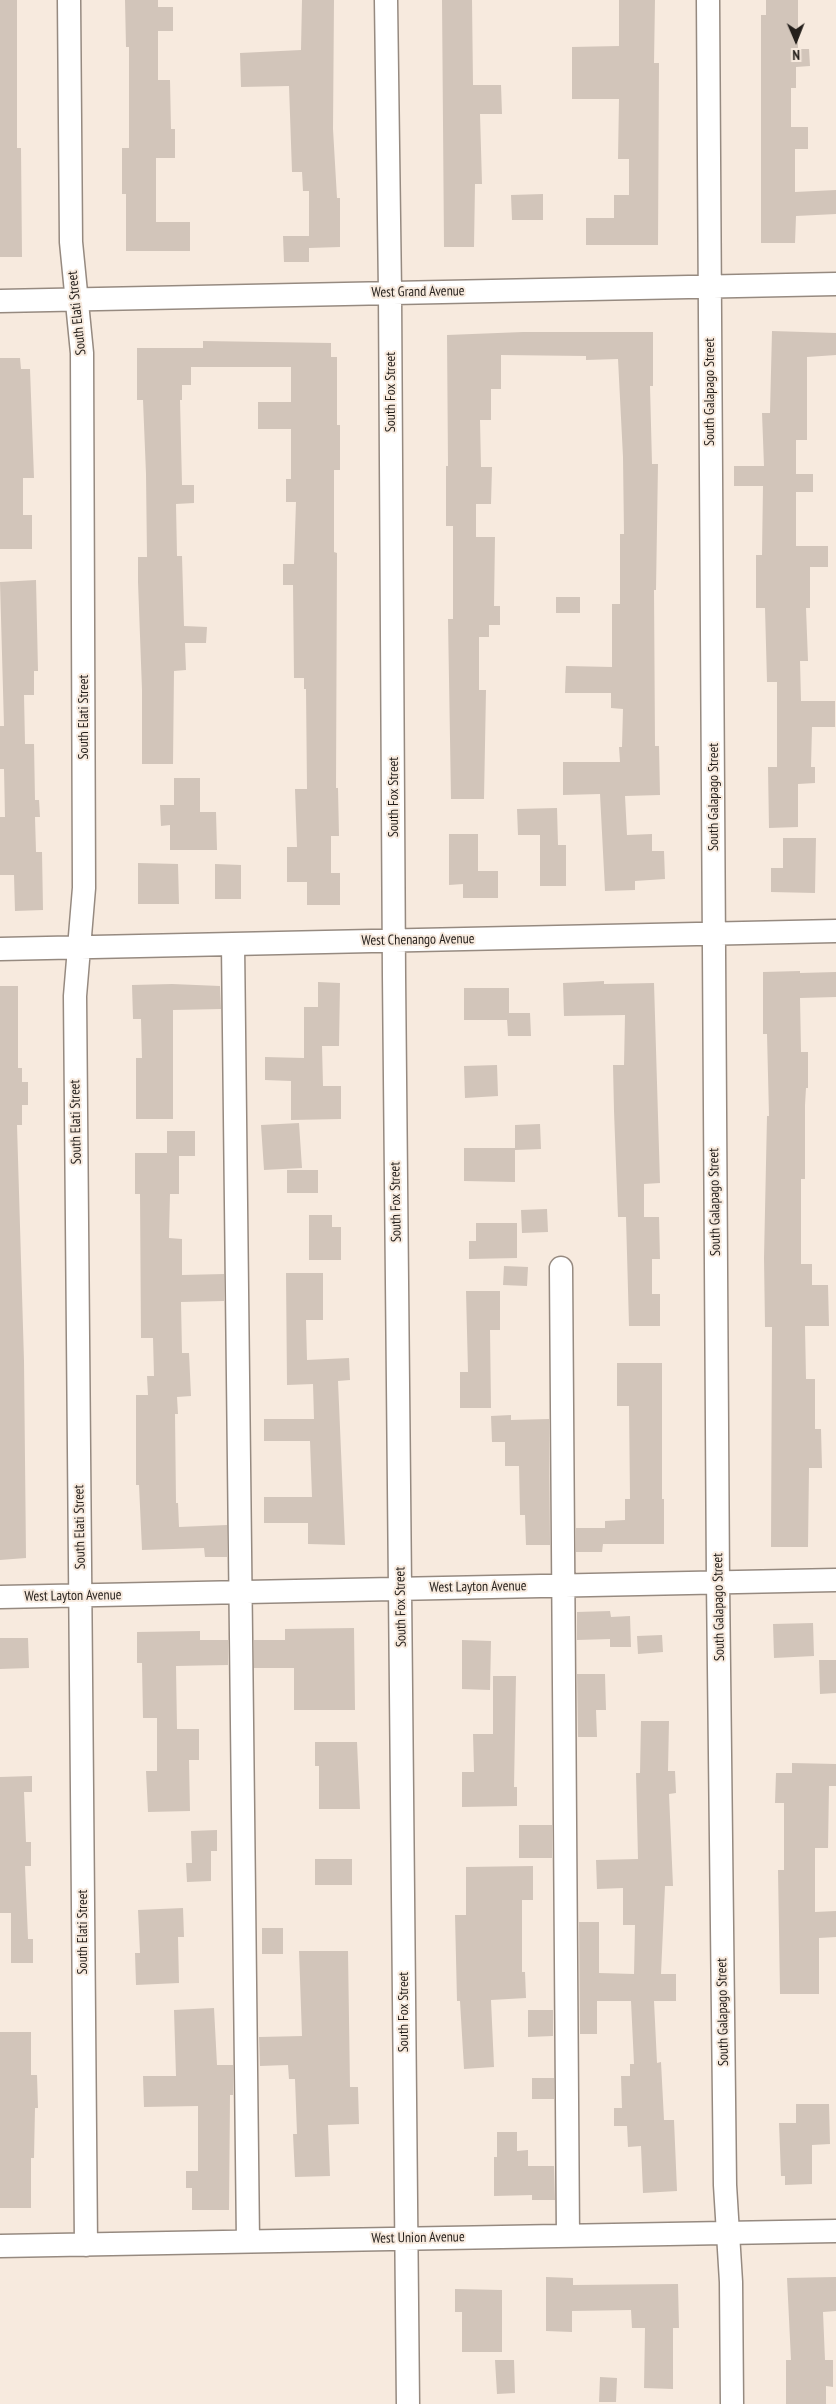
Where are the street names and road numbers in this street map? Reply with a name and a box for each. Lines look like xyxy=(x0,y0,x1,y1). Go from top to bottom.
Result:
street label: South Elati Street xyxy=(64,270,90,356)
street label: West Grand Avenue xyxy=(371,283,465,301)
street label: South Galapago Street xyxy=(702,338,718,446)
street label: South Fox Street xyxy=(383,352,399,432)
street label: South Elati Street xyxy=(76,675,92,759)
street label: South Galapago Street xyxy=(706,743,722,851)
street label: South Fox Street xyxy=(386,757,402,837)
street label: West Chenango Avenue xyxy=(361,931,475,949)
street label: South Elati Street xyxy=(67,1079,85,1165)
street label: South Galapago Street xyxy=(706,1148,724,1256)
street label: South Fox Street xyxy=(387,1162,405,1242)
street label: South Elati Street xyxy=(71,1484,89,1570)
street label: South Galapago Street xyxy=(710,1553,728,1661)
street label: South Fox Street xyxy=(392,1567,410,1647)
street label: West Layton Avenue xyxy=(429,1578,527,1596)
street label: West Layton Avenue xyxy=(24,1587,122,1605)
street label: South Elati Street xyxy=(75,1890,91,1974)
street label: South Galapago Street xyxy=(714,1958,732,2066)
street label: South Fox Street xyxy=(396,1972,412,2052)
street label: West Union Avenue xyxy=(371,2229,465,2247)

